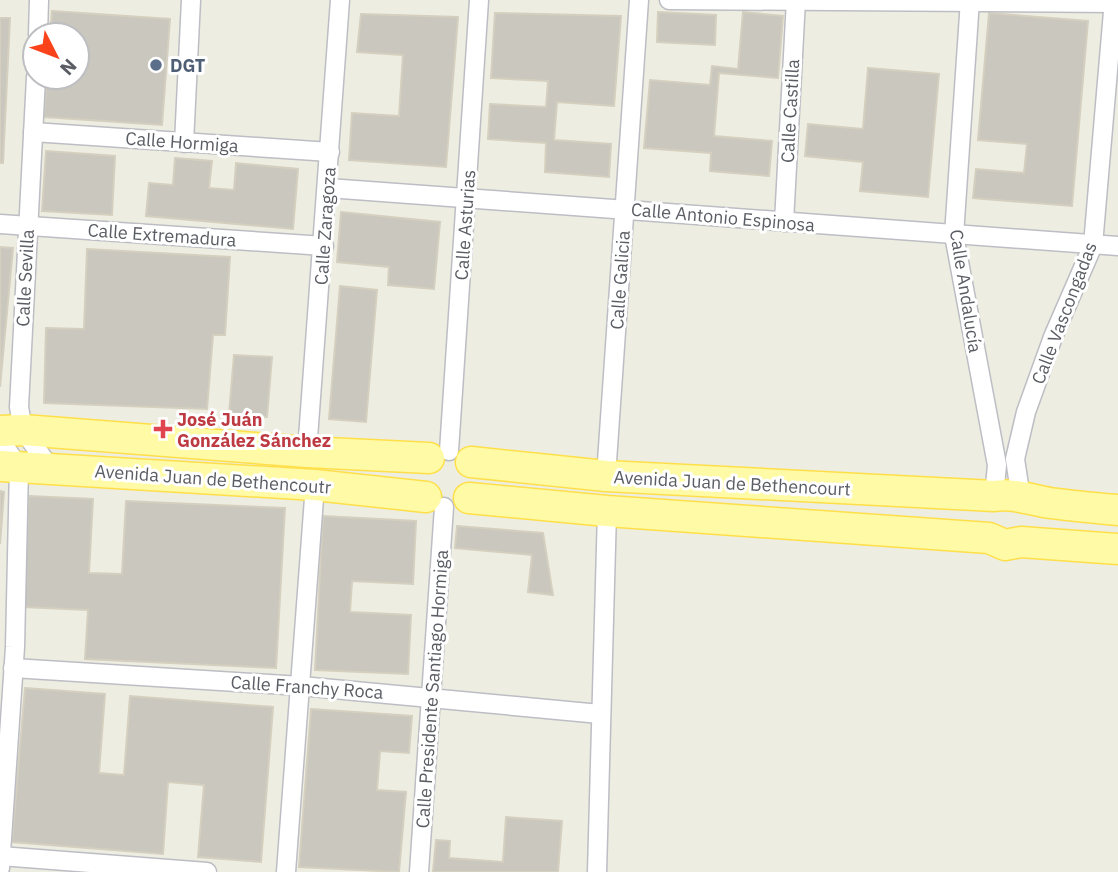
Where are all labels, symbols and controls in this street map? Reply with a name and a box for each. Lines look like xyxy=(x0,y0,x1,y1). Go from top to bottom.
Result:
north arrow xyxy=(21,21,91,91)
text: N xyxy=(55,54,82,81)
place label: DGT xyxy=(170,54,206,77)
marker: DGT xyxy=(148,57,164,73)
street label: Calle Castilla xyxy=(776,58,804,164)
street label: Calle Hormiga xyxy=(125,127,240,157)
street label: Calle Zaragoza xyxy=(309,166,341,286)
street label: Calle Asturias xyxy=(450,169,480,281)
street label: Calle Antonio Espinosa xyxy=(630,197,816,237)
street label: Calle Extremadura xyxy=(87,218,238,252)
street label: Calle Sevilla xyxy=(11,228,39,327)
street label: Calle Andalucía xyxy=(945,228,987,355)
street label: Calle Galicia xyxy=(605,229,635,330)
street label: Calle Vascongadas xyxy=(1026,239,1102,387)
place label: José Juán González Sánchez xyxy=(177,408,331,452)
marker: José Juán González Sánchez xyxy=(155,421,171,437)
street label: Avenida Juan de Bethencoutr xyxy=(94,459,333,499)
street label: Avenida Juan de Bethencourt xyxy=(613,465,851,501)
street label: Calle Presidente Santiago Hormiga xyxy=(411,549,453,829)
street label: Calle Franchy Roca xyxy=(230,670,385,704)

